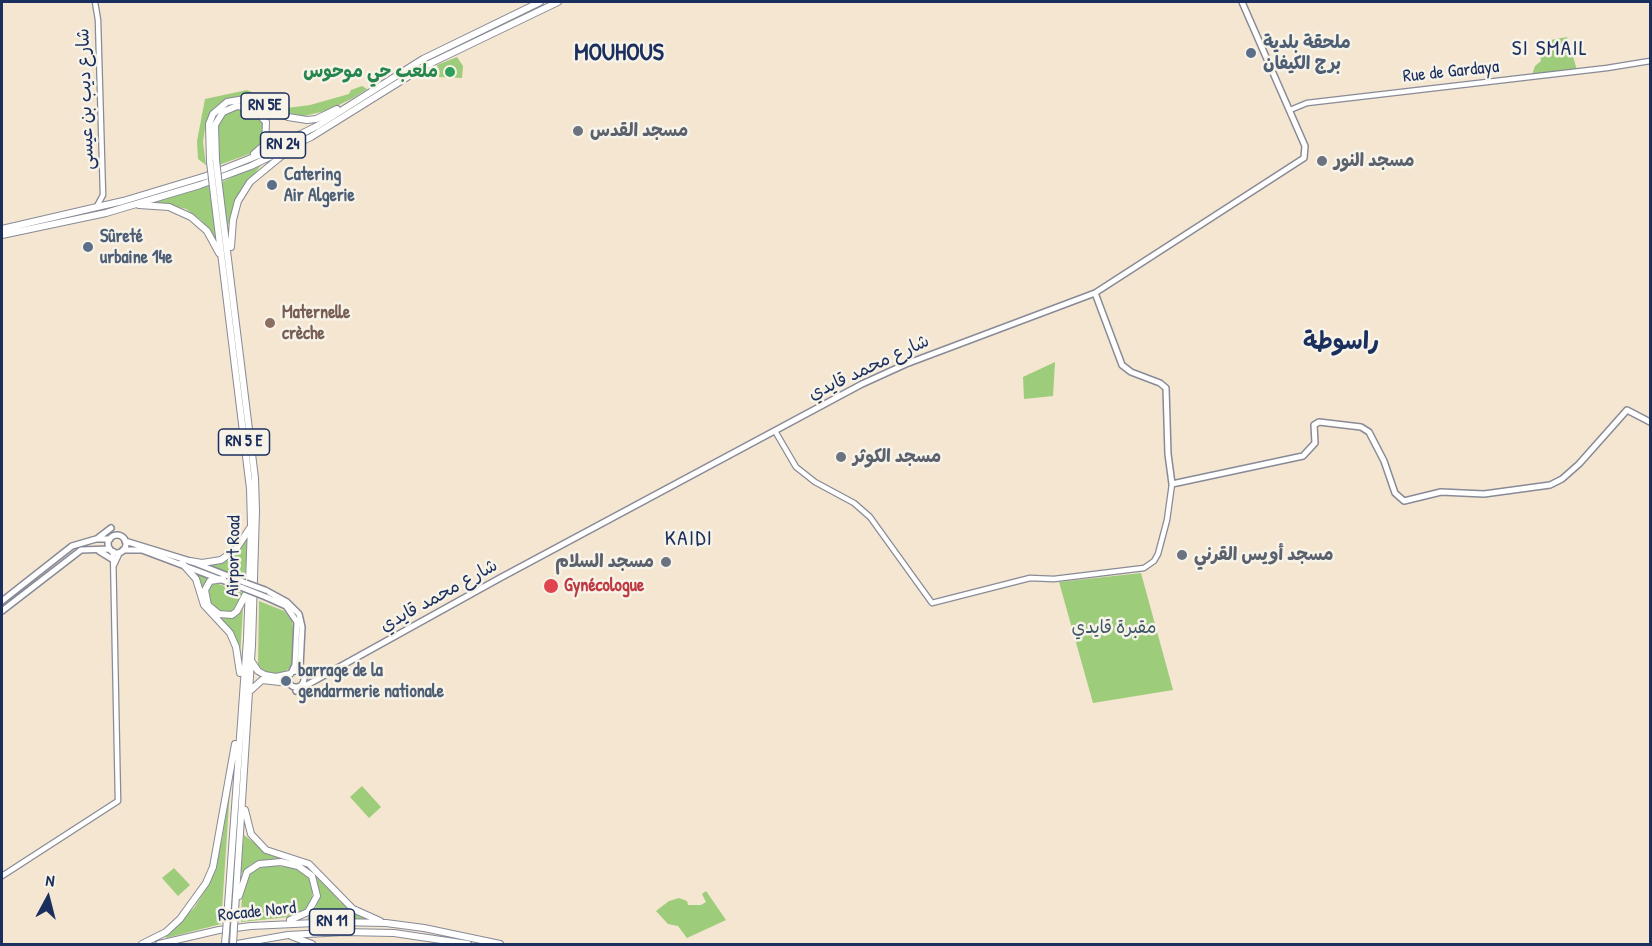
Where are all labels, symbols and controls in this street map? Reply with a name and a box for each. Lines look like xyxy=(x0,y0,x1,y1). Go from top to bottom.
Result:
street label: شارع ديب بن عيسى xyxy=(73,28,99,170)
place label: ملحقة بلدية برج الكيفان xyxy=(1263,32,1351,74)
district label: SI SMAIL xyxy=(1512,36,1588,62)
district label: MOUHOUS xyxy=(569,40,669,68)
marker: ملحقة بلدية برج الكيفان xyxy=(1244,46,1258,60)
street label: Rue de Gardaya xyxy=(1402,56,1500,88)
place label: ملعب حي موحوس xyxy=(303,61,438,83)
marker: ملعب حي موحوس xyxy=(443,65,457,79)
road number: RN 5E xyxy=(241,93,289,119)
place label: مسجد القدس xyxy=(590,120,688,142)
marker: مسجد القدس xyxy=(571,124,585,138)
road number: RN 24 xyxy=(260,132,306,158)
place label: مسجد النور xyxy=(1334,150,1414,172)
marker: مسجد النور xyxy=(1315,154,1329,168)
place label: Catering Air Algerie xyxy=(284,164,355,207)
marker: Catering Air Algerie xyxy=(265,178,279,192)
place label: Sûreté urbaine 14e xyxy=(100,226,173,268)
marker: Sûreté urbaine 14e xyxy=(81,240,95,254)
place label: Maternelle crèche xyxy=(282,302,350,344)
marker: Maternelle crèche xyxy=(263,316,277,330)
district label: راسوطة xyxy=(1303,329,1379,357)
street label: شارع محمد قايدي xyxy=(805,331,933,405)
road number: RN 5 E xyxy=(218,429,270,455)
place label: مسجد الكوثر xyxy=(853,446,941,468)
marker: مسجد الكوثر xyxy=(834,450,848,464)
street label: Airport Road xyxy=(222,515,246,597)
district label: KAIDI xyxy=(665,526,713,552)
place label: مسجد أويس القرني xyxy=(1194,544,1333,566)
marker: مسجد أويس القرني xyxy=(1175,548,1189,562)
place label: مسجد السلام xyxy=(555,551,654,573)
street label: شارع محمد قايدي xyxy=(376,555,502,637)
marker: مسجد السلام xyxy=(659,555,673,569)
place label: Gynécologue xyxy=(564,575,644,597)
marker: Gynécologue xyxy=(542,577,560,595)
park label: مقبرة قايدي xyxy=(1072,617,1156,639)
place label: barrage de la gendarmerie nationale xyxy=(298,660,444,702)
marker: barrage de la gendarmerie nationale xyxy=(279,674,293,688)
north arrow xyxy=(18,868,78,928)
text: N xyxy=(45,869,56,892)
street label: Rocade Nord xyxy=(217,897,297,927)
road number: RN 11 xyxy=(310,909,354,935)

